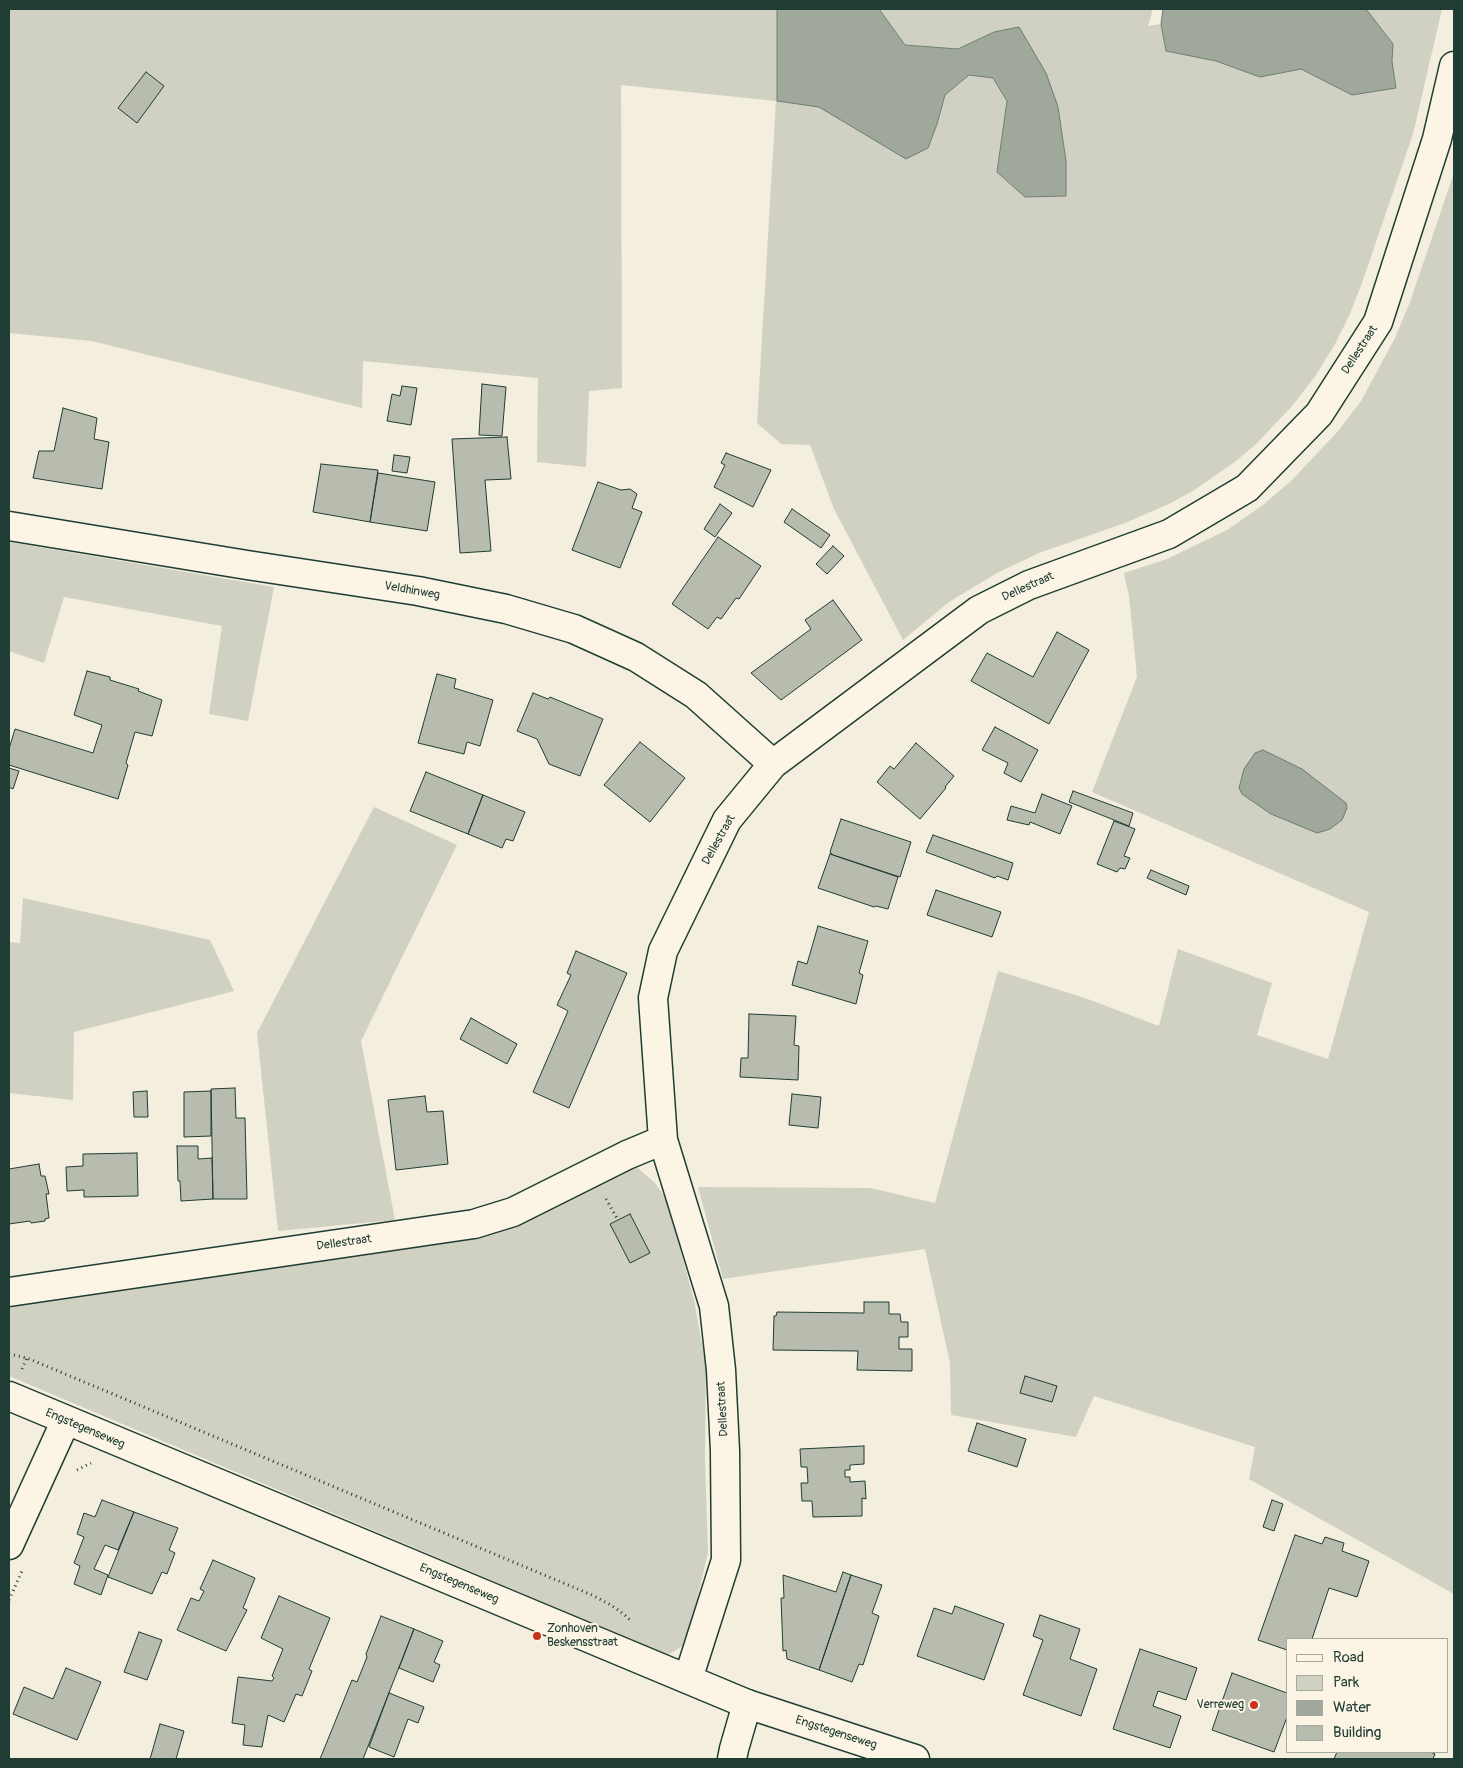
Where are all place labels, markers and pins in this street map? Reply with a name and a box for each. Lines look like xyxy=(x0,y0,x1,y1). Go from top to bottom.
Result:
place label: Zonhoven Beskensstraat xyxy=(547,1622,618,1650)
marker: Zonhoven Beskensstraat xyxy=(531,1630,543,1642)
place label: Verreweg xyxy=(1197,1698,1244,1712)
marker: Verreweg xyxy=(1248,1699,1260,1711)

